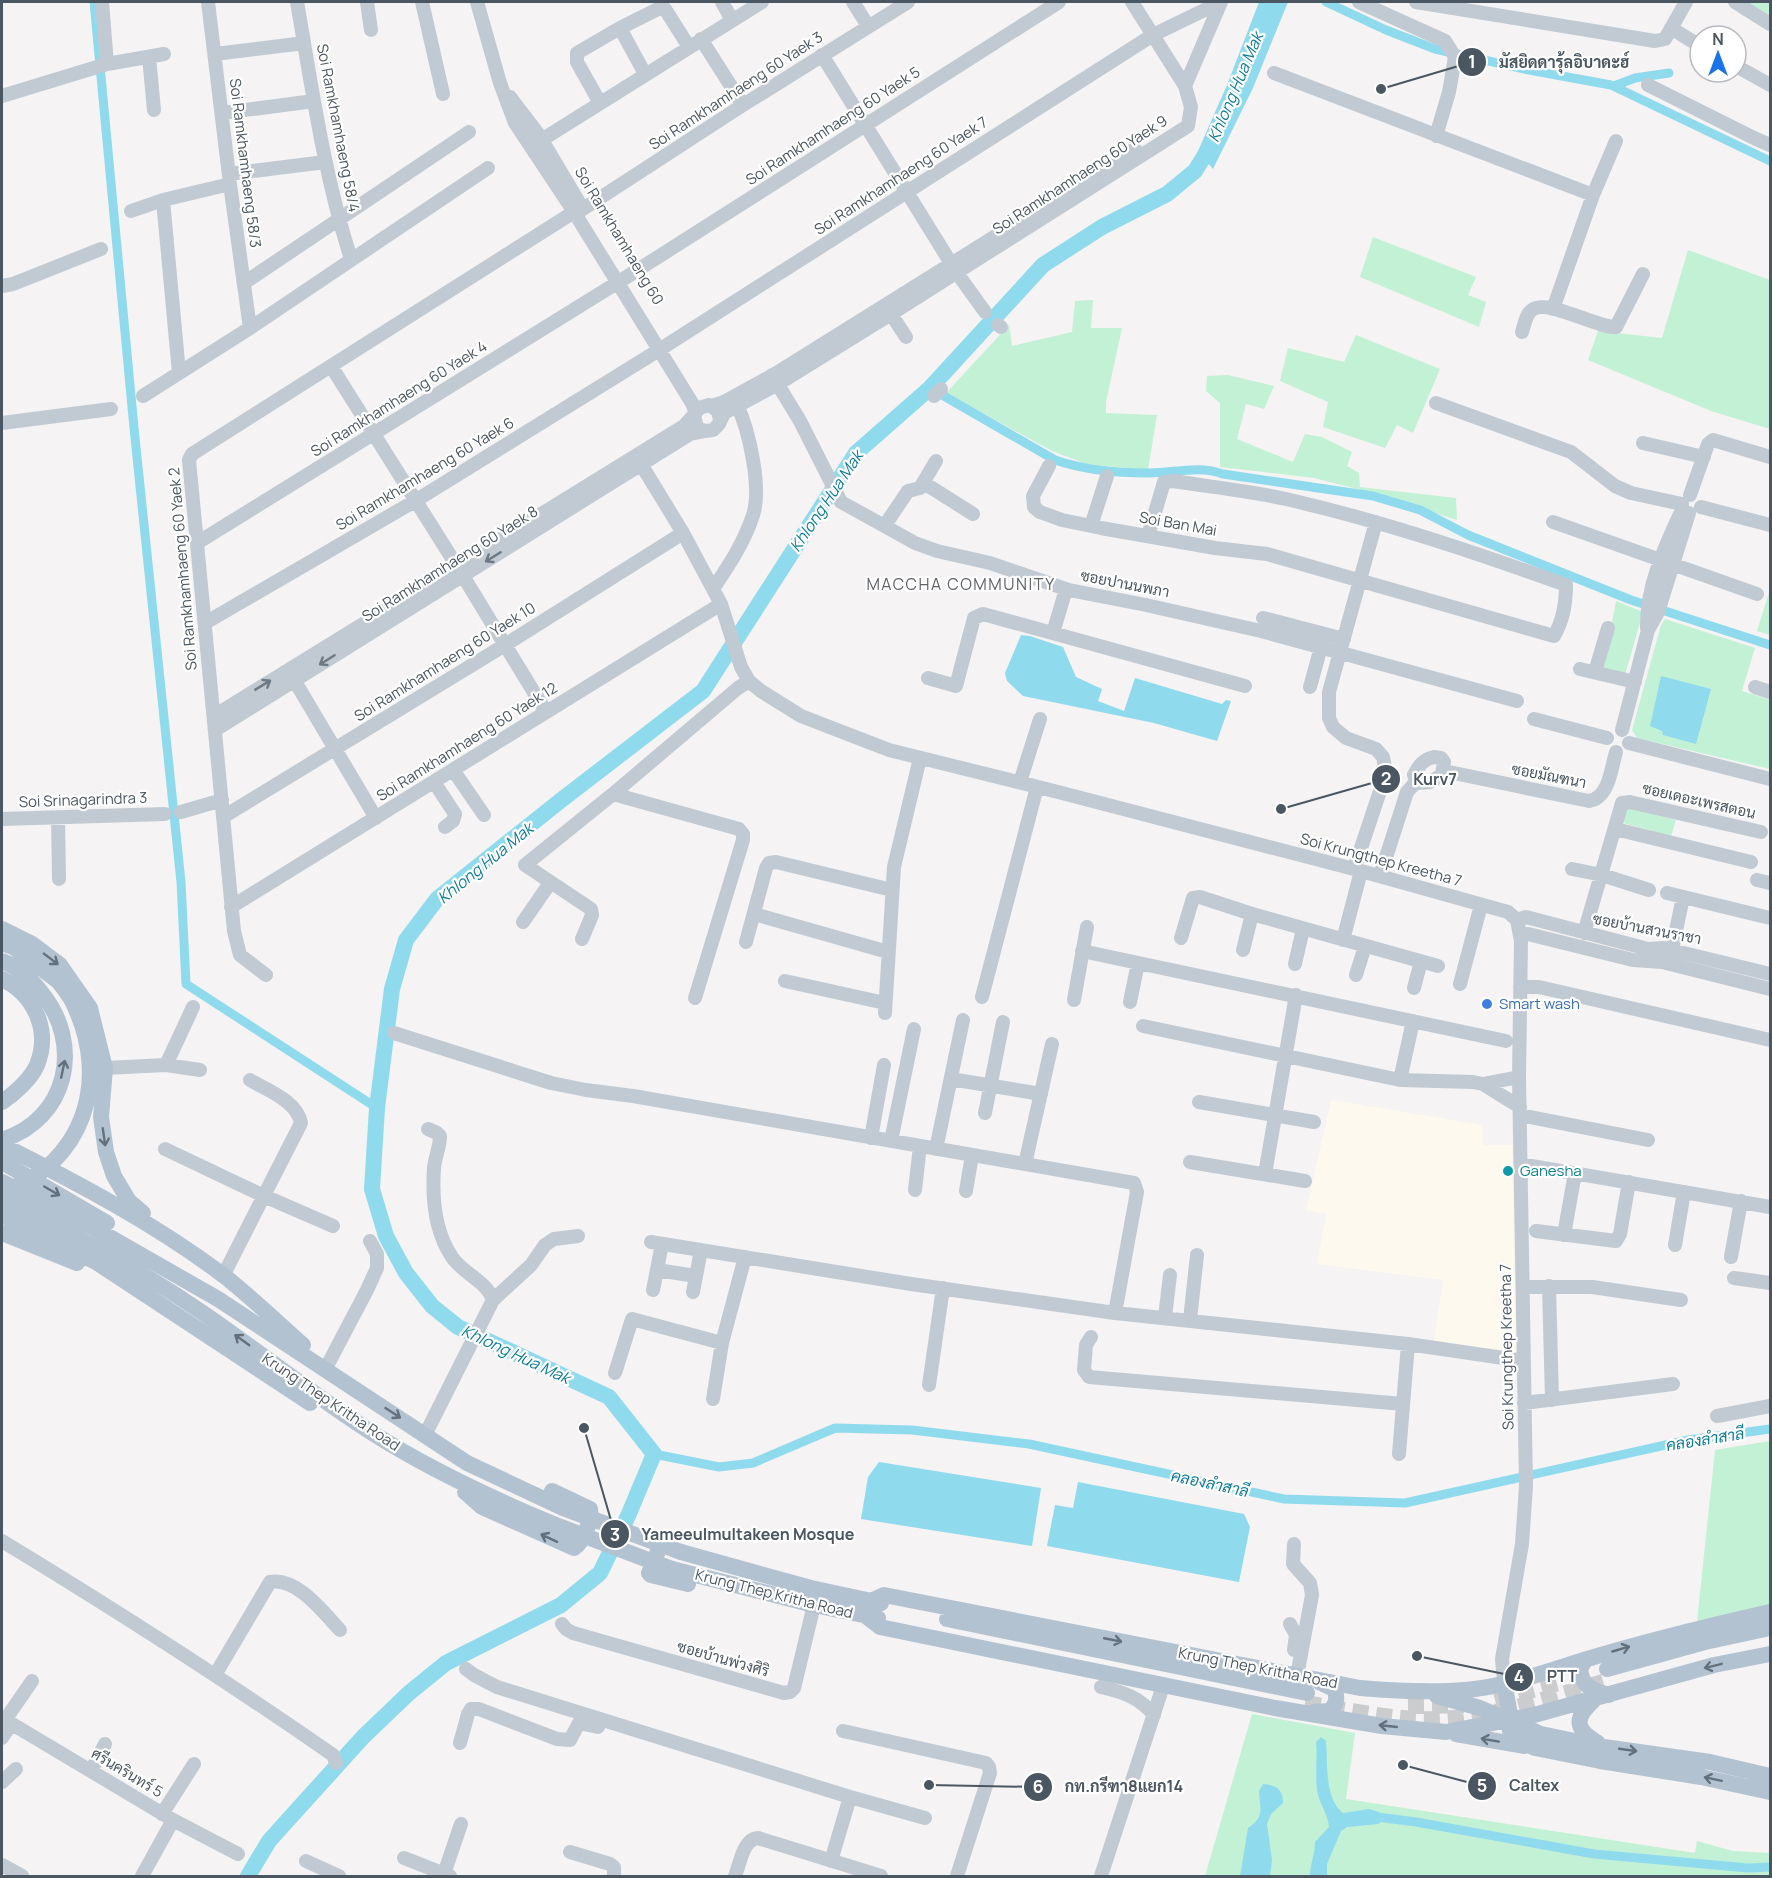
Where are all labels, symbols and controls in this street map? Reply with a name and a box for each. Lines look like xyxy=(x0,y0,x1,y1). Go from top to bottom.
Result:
north arrow xyxy=(1688,24,1748,84)
street label: Soi Ramkhamhaeng 60 Yaek 3 xyxy=(645,26,827,155)
water label: Khlong Hua Mak xyxy=(1202,27,1269,145)
text: N xyxy=(1712,28,1724,50)
street label: Soi Ramkhamhaeng 58/4 xyxy=(312,42,365,214)
callout: มัสยิดดารุ้ลอิบาดะฮ์ xyxy=(1457,45,1641,79)
text: 1 xyxy=(1468,49,1476,73)
text: มัสยิดดารุ้ลอิบาดะฮ์ xyxy=(1499,51,1630,74)
street label: Soi Ramkhamhaeng 60 Yaek 5 xyxy=(741,61,924,190)
street label: Soi Ramkhamhaeng 58/3 xyxy=(225,77,266,249)
street label: Soi Ramkhamhaeng 60 Yaek 9 xyxy=(988,110,1171,239)
street label: Soi Ramkhamhaeng 60 Yaek 7 xyxy=(810,112,991,240)
street label: Soi Ramkhamhaeng 60 xyxy=(570,163,669,309)
street label: Soi Ramkhamhaeng 60 Yaek 4 xyxy=(307,336,491,462)
street label: Soi Ramkhamhaeng 60 Yaek 6 xyxy=(332,412,518,535)
water label: Khlong Hua Mak xyxy=(784,445,869,556)
street label: Soi Ramkhamhaeng 60 Yaek 2 xyxy=(163,467,202,671)
street label: Soi Ramkhamhaeng 60 Yaek 8 xyxy=(358,501,542,627)
street label: Soi Ban Mai xyxy=(1138,506,1219,541)
one-way arrow xyxy=(485,552,502,564)
street label: ซอยปานนพภา xyxy=(1079,565,1171,602)
district label: MACCHA COMMUNITY xyxy=(866,573,1056,595)
street label: Soi Ramkhamhaeng 60 Yaek 10 xyxy=(350,597,539,726)
one-way arrow xyxy=(319,655,336,667)
street label: Soi Ramkhamhaeng 60 Yaek 12 xyxy=(372,677,561,806)
one-way arrow xyxy=(254,678,271,690)
street label: ซอยมัณฑนา xyxy=(1510,758,1588,793)
callout: Kurv7 xyxy=(1371,762,1469,796)
text: 2 xyxy=(1381,766,1391,790)
text: Kurv7 xyxy=(1413,768,1457,790)
street label: ซอยเดอะเพรสตอน xyxy=(1640,777,1758,824)
street label: Soi Srinagarindra 3 xyxy=(18,787,148,812)
water label: Khlong Hua Mak xyxy=(433,816,539,908)
street label: Soi Krungthep Kreetha 7 xyxy=(1298,828,1464,891)
street label: ซอยบ้านสวนราชา xyxy=(1591,908,1703,949)
one-way arrow xyxy=(43,952,59,965)
place label: Smart wash xyxy=(1499,993,1580,1014)
marker: Smart wash xyxy=(1480,997,1494,1011)
one-way arrow xyxy=(58,1060,69,1079)
one-way arrow xyxy=(98,1127,109,1147)
place label: Ganesha xyxy=(1520,1160,1582,1181)
marker: Ganesha xyxy=(1501,1164,1515,1178)
one-way arrow xyxy=(43,1186,61,1197)
street label: Soi Krungthep Kreetha 7 xyxy=(1495,1264,1518,1430)
water label: Khlong Hua Mak xyxy=(458,1319,576,1390)
one-way arrow xyxy=(234,1334,250,1347)
street label: Krung Thep Kritha Road xyxy=(258,1348,404,1456)
one-way arrow xyxy=(384,1407,400,1419)
water label: คลองลำสาลี xyxy=(1664,1422,1747,1456)
water label: คลองลำสาลี xyxy=(1169,1464,1252,1502)
callout: Yameeulmultakeen Mosque xyxy=(600,1517,867,1551)
text: 3 xyxy=(610,1522,620,1546)
text: Yameeulmultakeen Mosque xyxy=(642,1523,855,1545)
one-way arrow xyxy=(540,1532,558,1544)
street label: Krung Thep Kritha Road xyxy=(693,1564,855,1623)
street label: ซอยบ้านพ่วงศิริ xyxy=(675,1635,772,1682)
one-way arrow xyxy=(1102,1635,1122,1646)
street label: Krung Thep Kritha Road xyxy=(1177,1642,1340,1693)
one-way arrow xyxy=(1611,1643,1630,1655)
callout: PTT xyxy=(1504,1660,1589,1694)
one-way arrow xyxy=(1704,1660,1723,1672)
text: 4 xyxy=(1514,1664,1525,1688)
text: PTT xyxy=(1547,1665,1578,1687)
one-way arrow xyxy=(1378,1721,1398,1732)
one-way arrow xyxy=(1481,1734,1501,1745)
street label: ศรีนครินทร์ 5 xyxy=(87,1743,167,1802)
one-way arrow xyxy=(1617,1744,1637,1755)
callout: Caltex xyxy=(1467,1769,1571,1803)
callout: กท.กรีฑา8แยก14 xyxy=(1023,1770,1196,1804)
text: 5 xyxy=(1477,1773,1487,1797)
one-way arrow xyxy=(1704,1773,1724,1784)
text: 6 xyxy=(1032,1774,1044,1798)
text: Caltex xyxy=(1509,1774,1559,1796)
text: กท.กรีฑา8แยก14 xyxy=(1065,1775,1183,1797)

